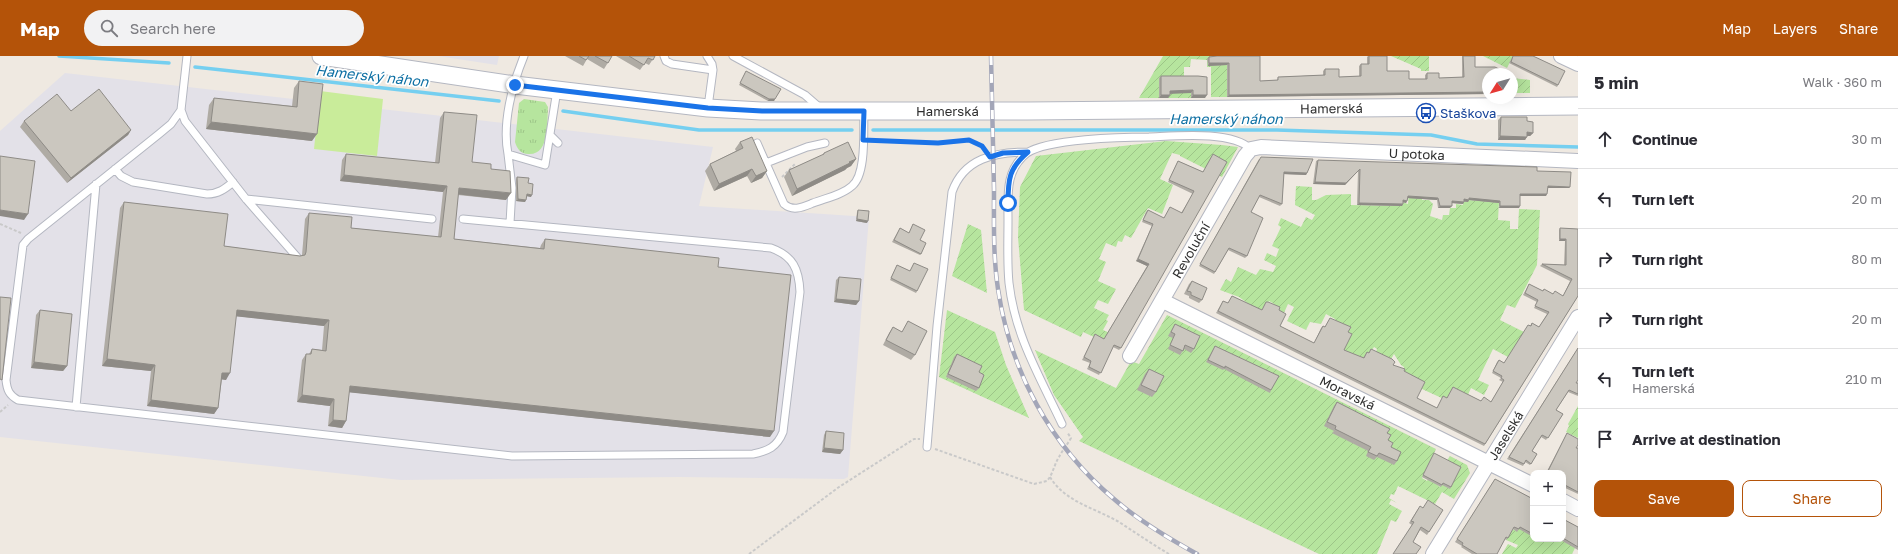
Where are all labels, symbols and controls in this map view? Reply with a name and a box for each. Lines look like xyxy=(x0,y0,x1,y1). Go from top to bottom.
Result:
search box xyxy=(84,10,364,46)
text: Map xyxy=(20,17,60,40)
icon: search xyxy=(98,17,120,39)
text: Search here xyxy=(130,19,216,37)
text: Map xyxy=(1722,20,1751,37)
text: Layers xyxy=(1773,20,1817,37)
text: Share xyxy=(1839,20,1878,37)
water label: Hamerský náhon xyxy=(315,61,431,90)
north arrow xyxy=(1482,68,1518,104)
text: 5 min xyxy=(1594,72,1638,93)
text: Walk · 360 m xyxy=(1803,74,1882,90)
route end xyxy=(506,76,524,94)
street label: Hamerská xyxy=(1300,100,1363,117)
bus stop icon: Staškova xyxy=(1415,102,1437,124)
street label: Hamerská xyxy=(916,103,979,119)
place label: Staškova xyxy=(1440,105,1496,121)
water label: Hamerský náhon xyxy=(1169,110,1284,127)
icon: ahead xyxy=(1594,128,1616,150)
text: Continue xyxy=(1632,130,1698,148)
text: 30 m xyxy=(1852,131,1882,147)
street label: U potoka xyxy=(1388,145,1445,163)
icon: left xyxy=(1594,188,1616,210)
text: Turn left xyxy=(1632,190,1694,208)
text: 20 m xyxy=(1852,191,1882,207)
route start xyxy=(999,194,1017,212)
street label: Revoluční xyxy=(1169,218,1214,281)
icon: right xyxy=(1594,248,1616,270)
text: Turn right xyxy=(1632,250,1703,268)
text: 80 m xyxy=(1851,251,1882,267)
icon: right xyxy=(1594,308,1616,330)
text: Turn right xyxy=(1632,310,1703,328)
text: 20 m xyxy=(1852,311,1882,327)
text: Turn left xyxy=(1632,362,1694,380)
icon: left xyxy=(1594,368,1616,390)
text: 210 m xyxy=(1845,371,1882,387)
street label: Moravská xyxy=(1317,372,1378,413)
text: Hamerská xyxy=(1632,380,1695,396)
street label: Jaselská xyxy=(1484,408,1527,463)
icon: arrive xyxy=(1594,428,1616,450)
text: Arrive at destination xyxy=(1632,430,1781,448)
map controls xyxy=(1530,470,1566,542)
button: + xyxy=(1530,470,1566,506)
button: Save xyxy=(1594,480,1734,517)
button: Share xyxy=(1742,480,1882,517)
button: − xyxy=(1530,506,1566,542)

